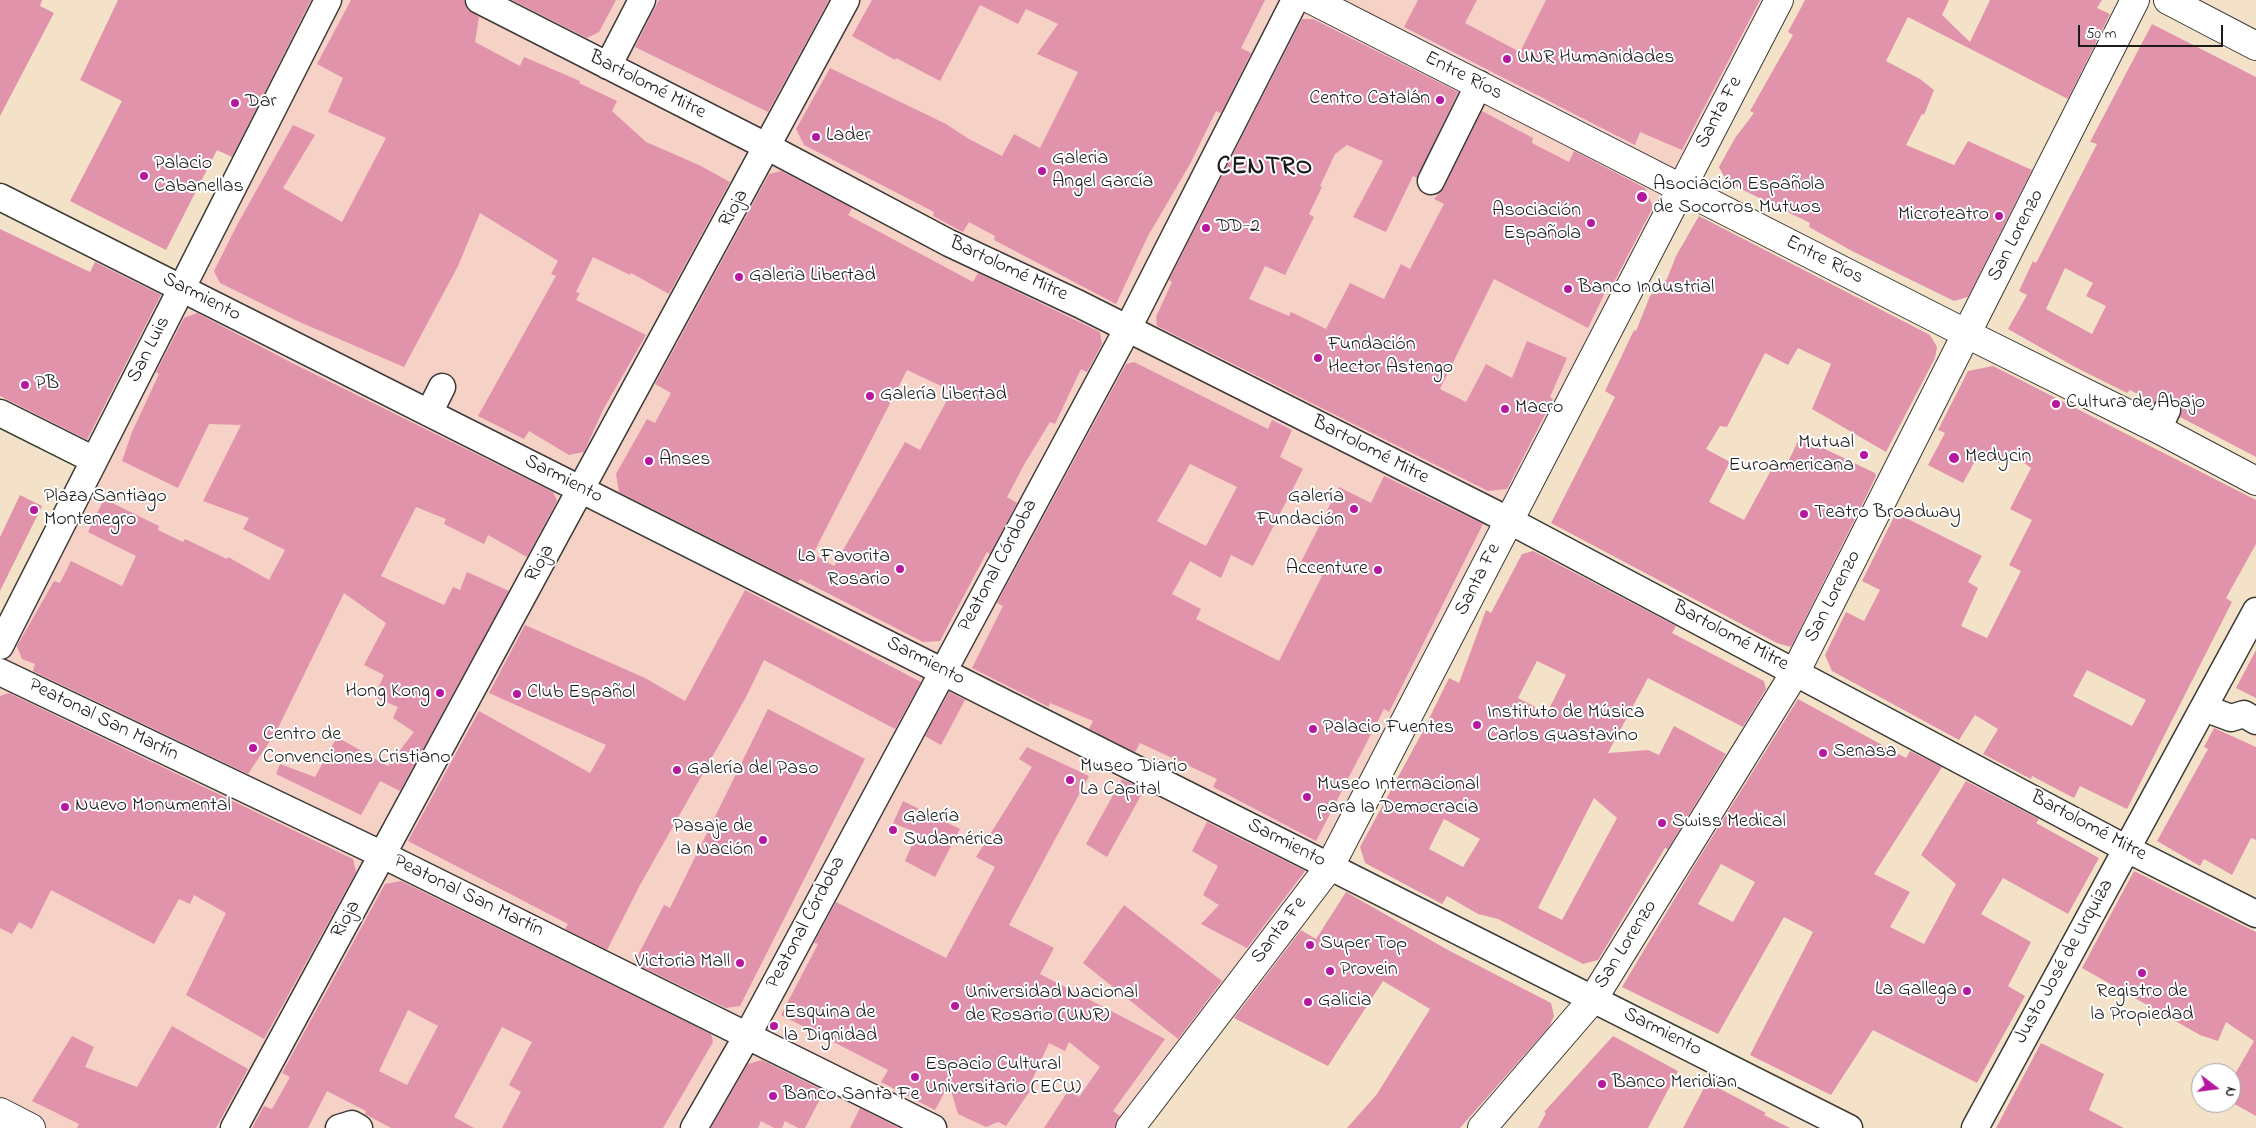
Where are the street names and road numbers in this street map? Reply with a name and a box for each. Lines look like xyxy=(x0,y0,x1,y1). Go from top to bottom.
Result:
street label: Bartolomé Mitre xyxy=(585,46,709,126)
street label: Entre Ríos xyxy=(1420,47,1506,107)
street label: Santa Fe xyxy=(1691,73,1749,153)
street label: Rioja xyxy=(715,186,755,232)
street label: San Lorenzo xyxy=(1984,186,2050,286)
street label: Entre Ríos xyxy=(1781,231,1867,291)
street label: Bartolomé Mitre xyxy=(945,232,1071,308)
street label: Sarmiento xyxy=(158,268,244,328)
street label: San Luis xyxy=(123,313,177,387)
street label: Bartolomé Mitre xyxy=(1308,411,1432,491)
street label: Sarmiento xyxy=(520,450,606,510)
street label: Peatonal Córdoba xyxy=(954,496,1044,636)
street label: Santa Fe xyxy=(1451,540,1507,620)
street label: Rioja xyxy=(521,541,561,587)
street label: San Lorenzo xyxy=(1801,547,1867,647)
street label: Bartolomé Mitre xyxy=(1668,596,1792,678)
street label: Sarmiento xyxy=(882,632,968,692)
street label: Peatonal San Martín xyxy=(24,674,182,768)
street label: Bartolomé Mitre xyxy=(2026,786,2150,868)
street label: Sarmiento xyxy=(1243,814,1329,874)
street label: Peatonal San Martín xyxy=(389,850,547,944)
street label: Peatonal Córdoba xyxy=(762,853,852,993)
street label: Justo José de Urquiza xyxy=(2010,876,2120,1048)
street label: Santa Fe xyxy=(1247,893,1313,969)
street label: San Lorenzo xyxy=(1590,896,1664,994)
street label: Rioja xyxy=(327,897,367,943)
street label: Sarmiento xyxy=(1619,1003,1705,1063)

